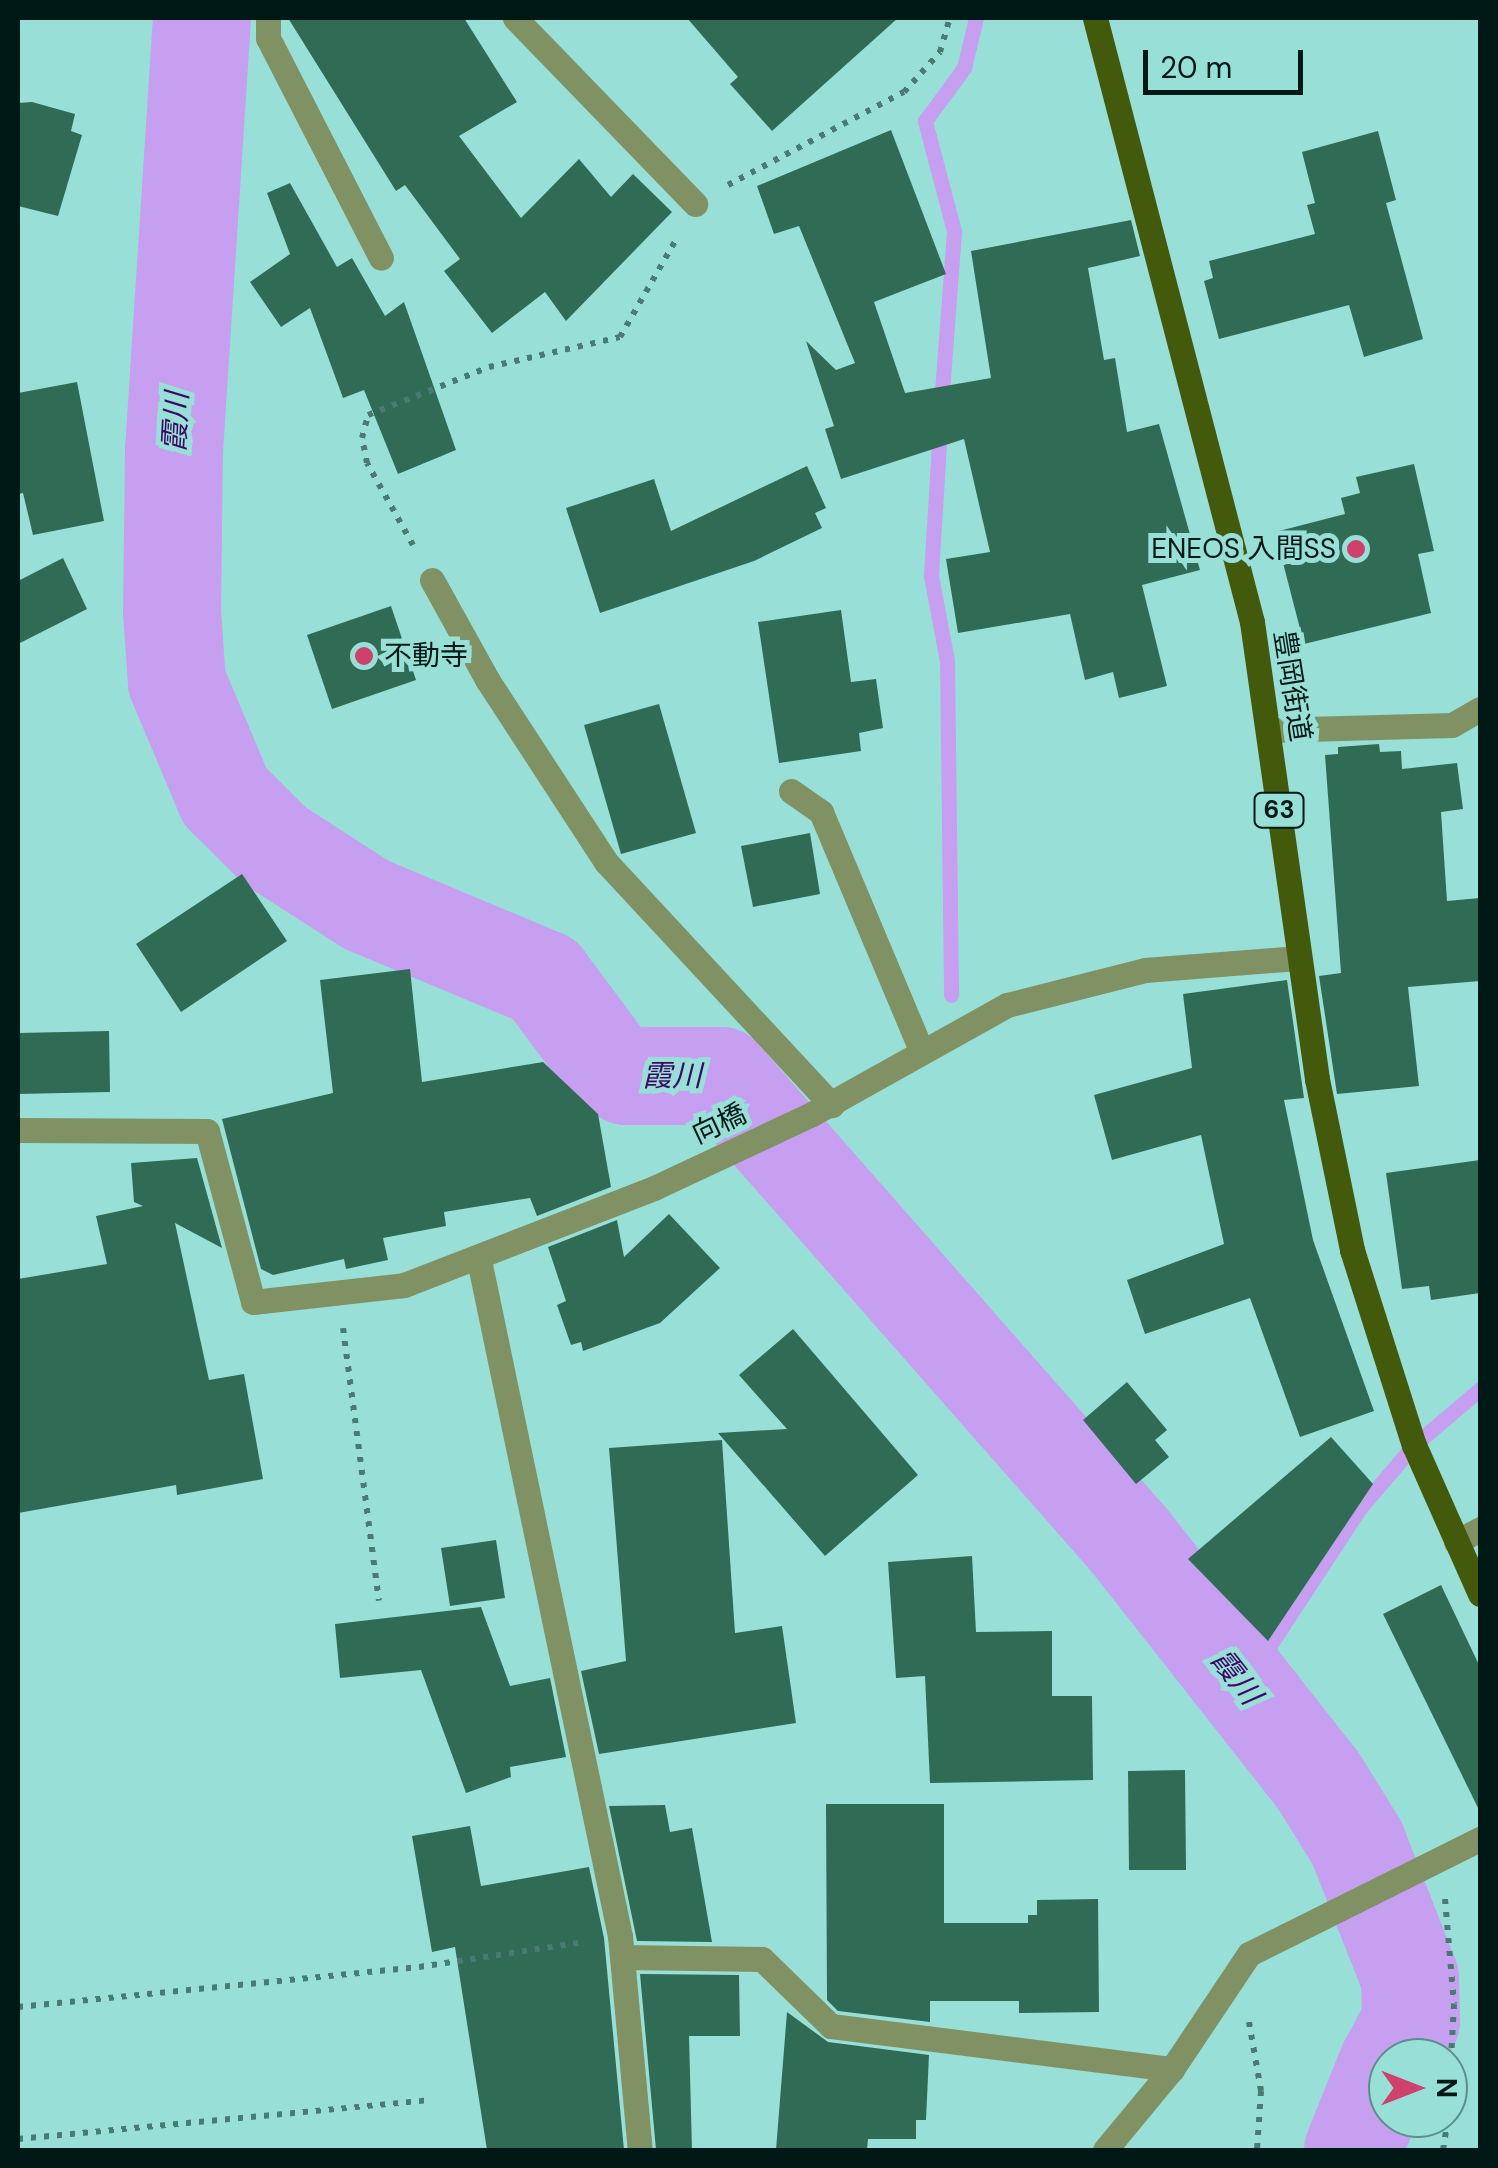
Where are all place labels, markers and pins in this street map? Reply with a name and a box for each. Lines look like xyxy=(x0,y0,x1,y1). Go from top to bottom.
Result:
place label: ENEOS 入間SS xyxy=(1151,532,1336,566)
marker: ENEOS 入間SS xyxy=(1345,538,1367,560)
place label: 不動寺 xyxy=(384,639,468,673)
marker: 不動寺 xyxy=(353,645,375,667)

